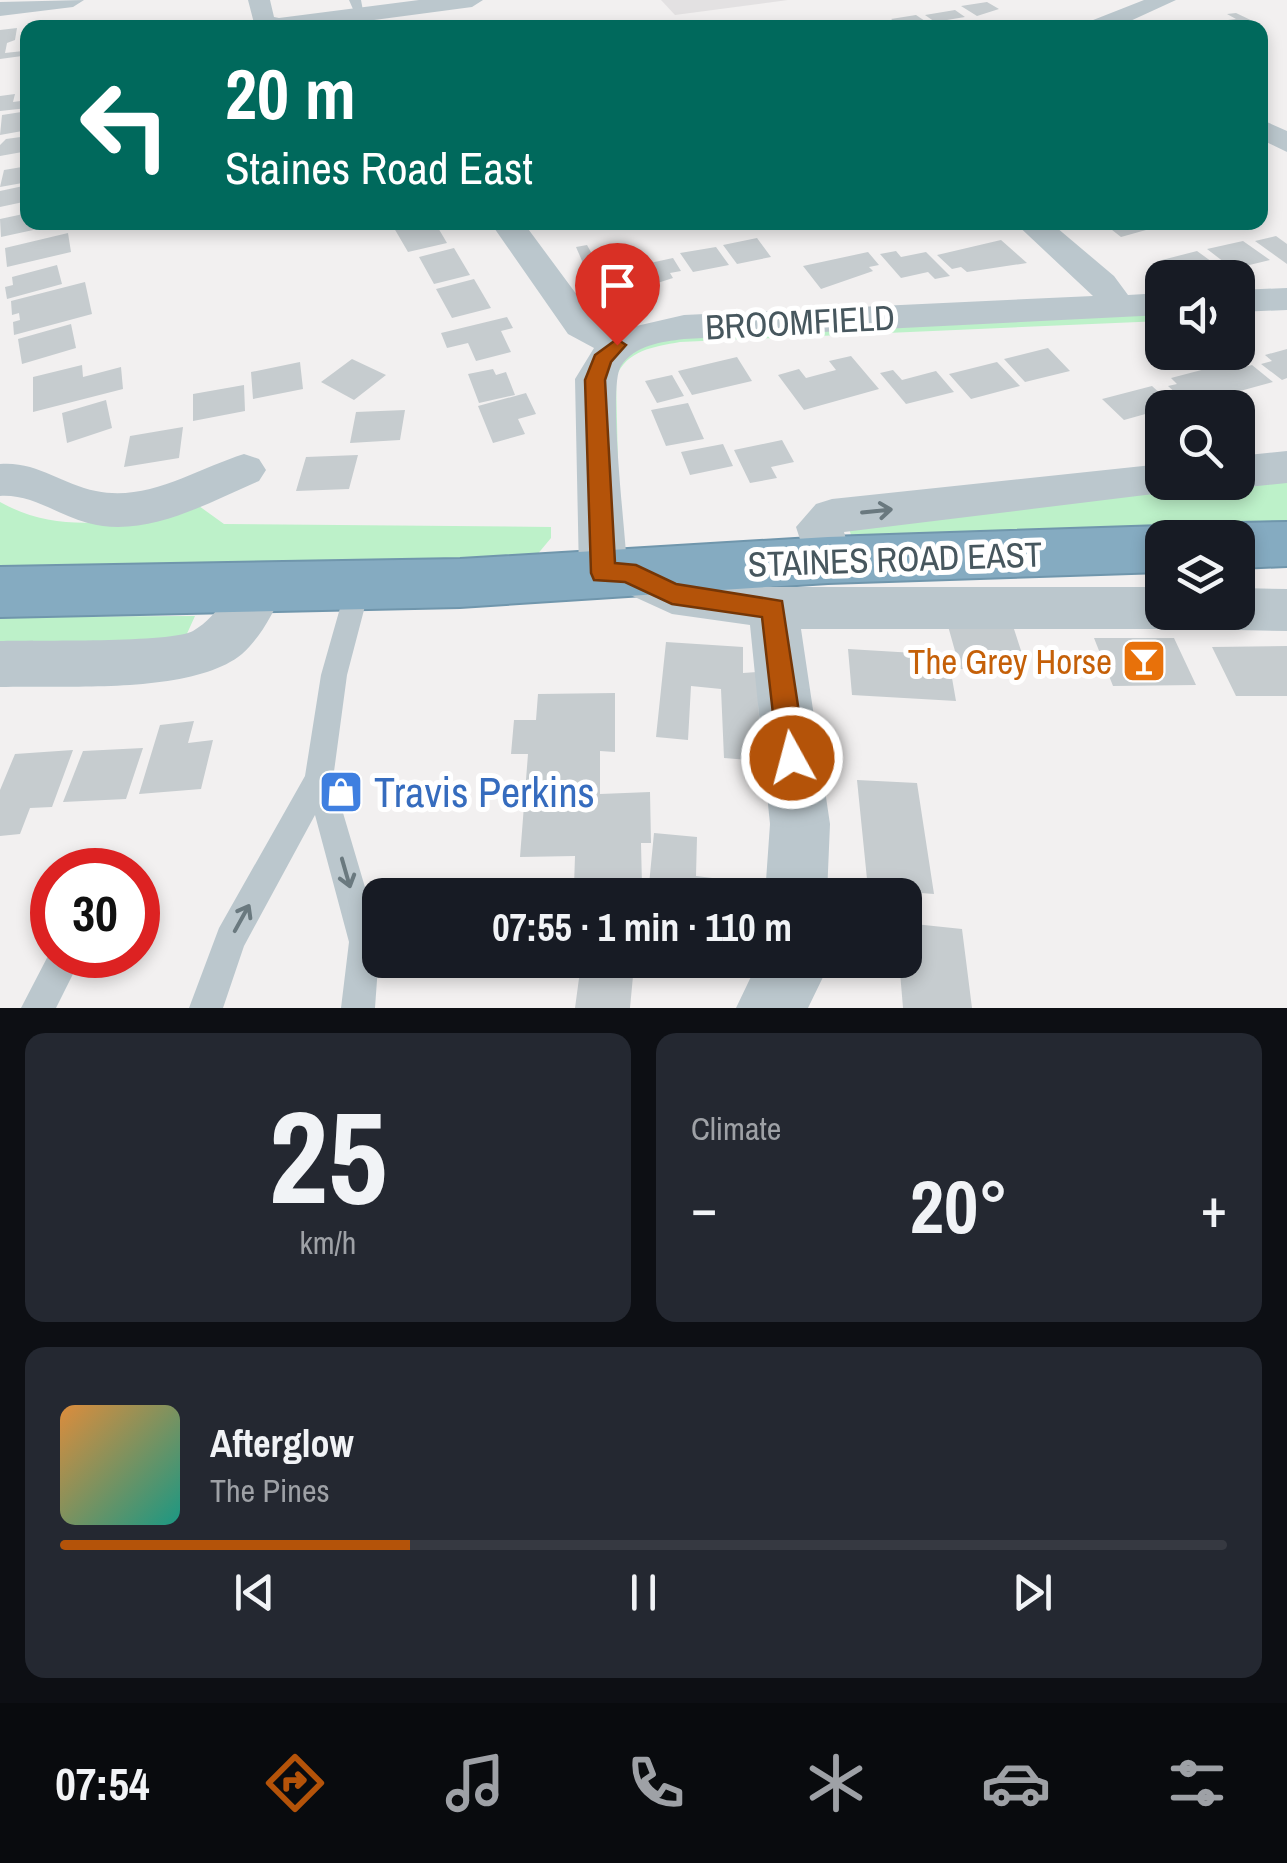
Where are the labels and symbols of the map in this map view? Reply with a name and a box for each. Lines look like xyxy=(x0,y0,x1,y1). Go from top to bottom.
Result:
pin xyxy=(575,243,660,346)
street label: BROOMFIELD xyxy=(704,294,896,350)
one-way arrow xyxy=(861,501,893,520)
street label: STAINES ROAD EAST xyxy=(747,530,1043,588)
place label: The Grey Horse xyxy=(908,638,1112,685)
bar icon: The Grey Horse xyxy=(1121,638,1167,684)
position arrow xyxy=(740,706,844,810)
place label: Travis Perkins xyxy=(374,764,595,820)
shop icon: Travis Perkins xyxy=(318,769,364,815)
speed limit sign: 30 xyxy=(30,848,160,978)
one-way arrow xyxy=(338,857,356,888)
one-way arrow xyxy=(233,903,253,933)

